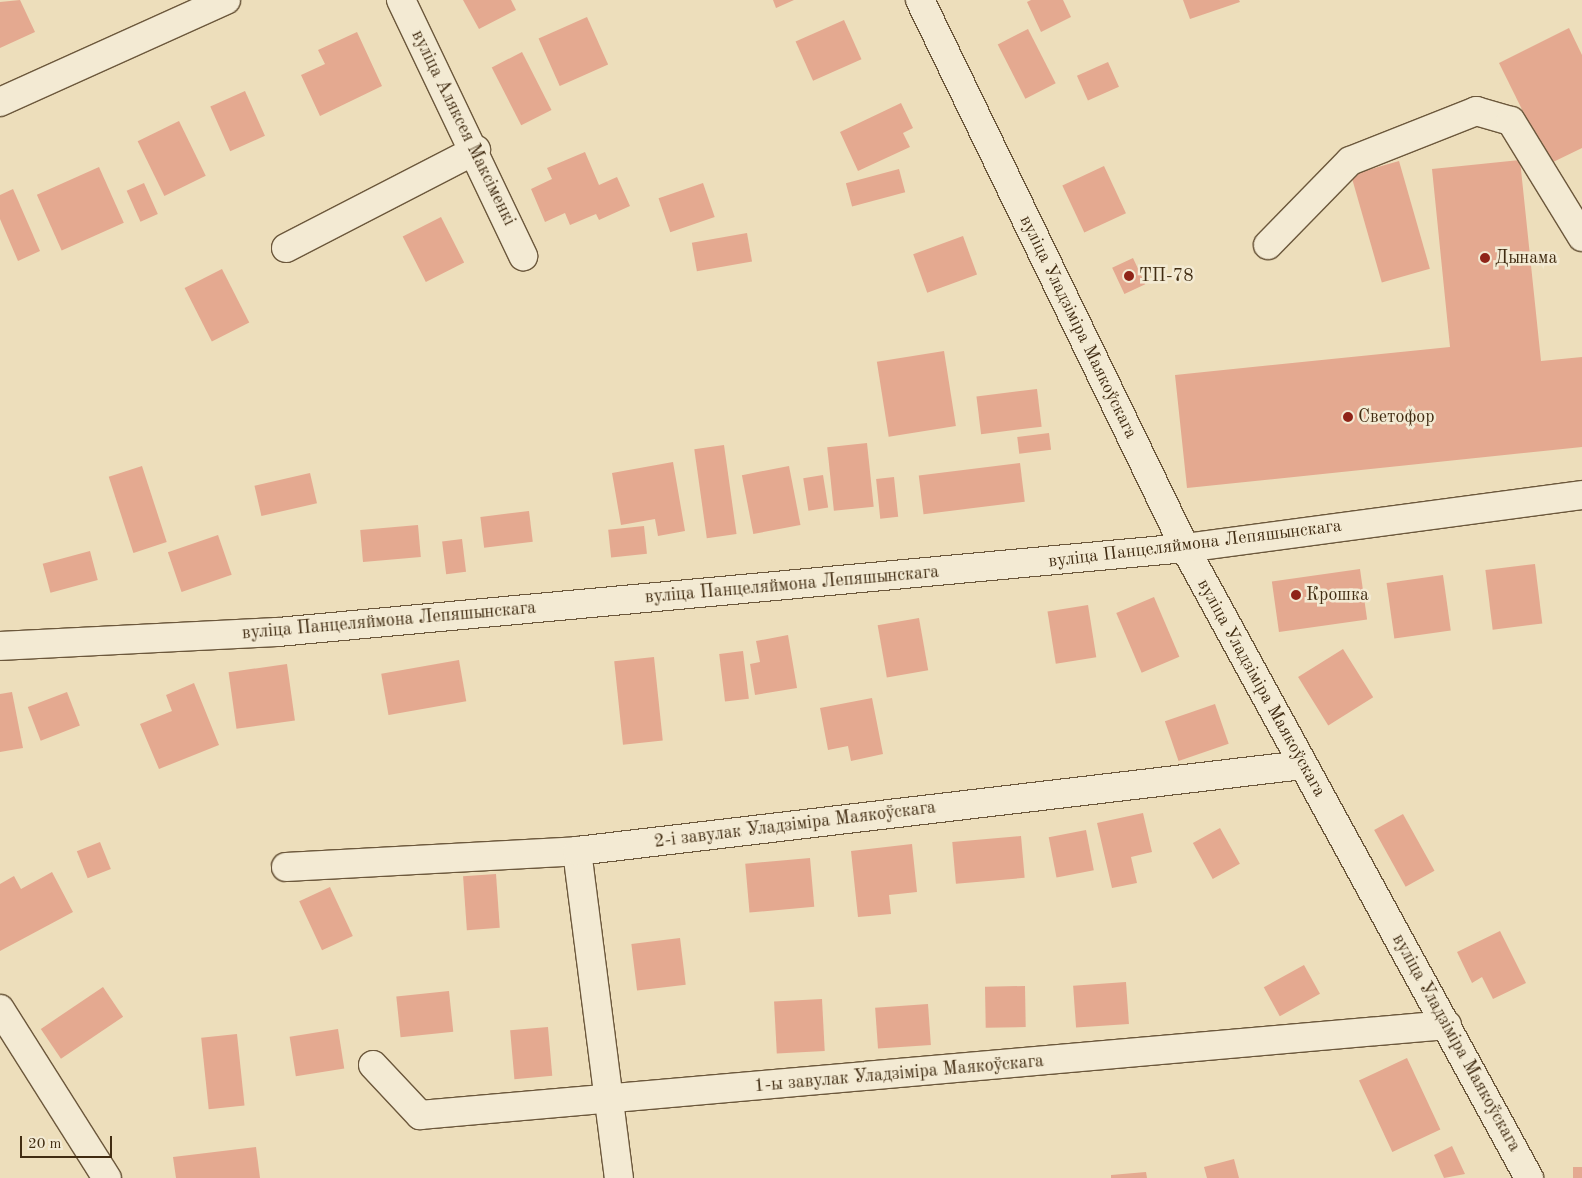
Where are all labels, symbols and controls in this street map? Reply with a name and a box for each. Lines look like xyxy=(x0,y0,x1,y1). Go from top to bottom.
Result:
street label: вуліца Аляксея Максіменкі xyxy=(406,27,520,229)
street label: вуліца Уладзіміра Маякоўскага xyxy=(1014,212,1142,442)
place label: Дынама xyxy=(1495,247,1557,269)
marker: Дынама xyxy=(1479,252,1491,264)
place label: ТП-78 xyxy=(1139,265,1194,287)
marker: ТП-78 xyxy=(1123,270,1135,282)
place label: Светофор xyxy=(1358,406,1435,428)
marker: Светофор xyxy=(1342,411,1354,423)
street label: вуліца Панцеляймона Лепяшынскага xyxy=(1047,515,1343,573)
street label: вуліца Панцеляймона Лепяшынскага xyxy=(644,561,940,609)
street label: вуліца Уладзіміра Маякоўскага xyxy=(1192,575,1330,801)
place label: Крошка xyxy=(1306,584,1369,606)
marker: Крошка xyxy=(1290,589,1302,601)
street label: вуліца Панцеляймона Лепяшынскага xyxy=(241,597,537,645)
street label: 2-і завулак Уладзіміра Маякоўскага xyxy=(653,797,937,853)
street label: вуліца Уладзіміра Маякоўскага xyxy=(1387,930,1525,1156)
street label: 1-ы завулак Уладзіміра Маякоўскага xyxy=(753,1051,1045,1097)
scale bar xyxy=(22,1126,115,1158)
text: 20 m xyxy=(28,1137,62,1152)

